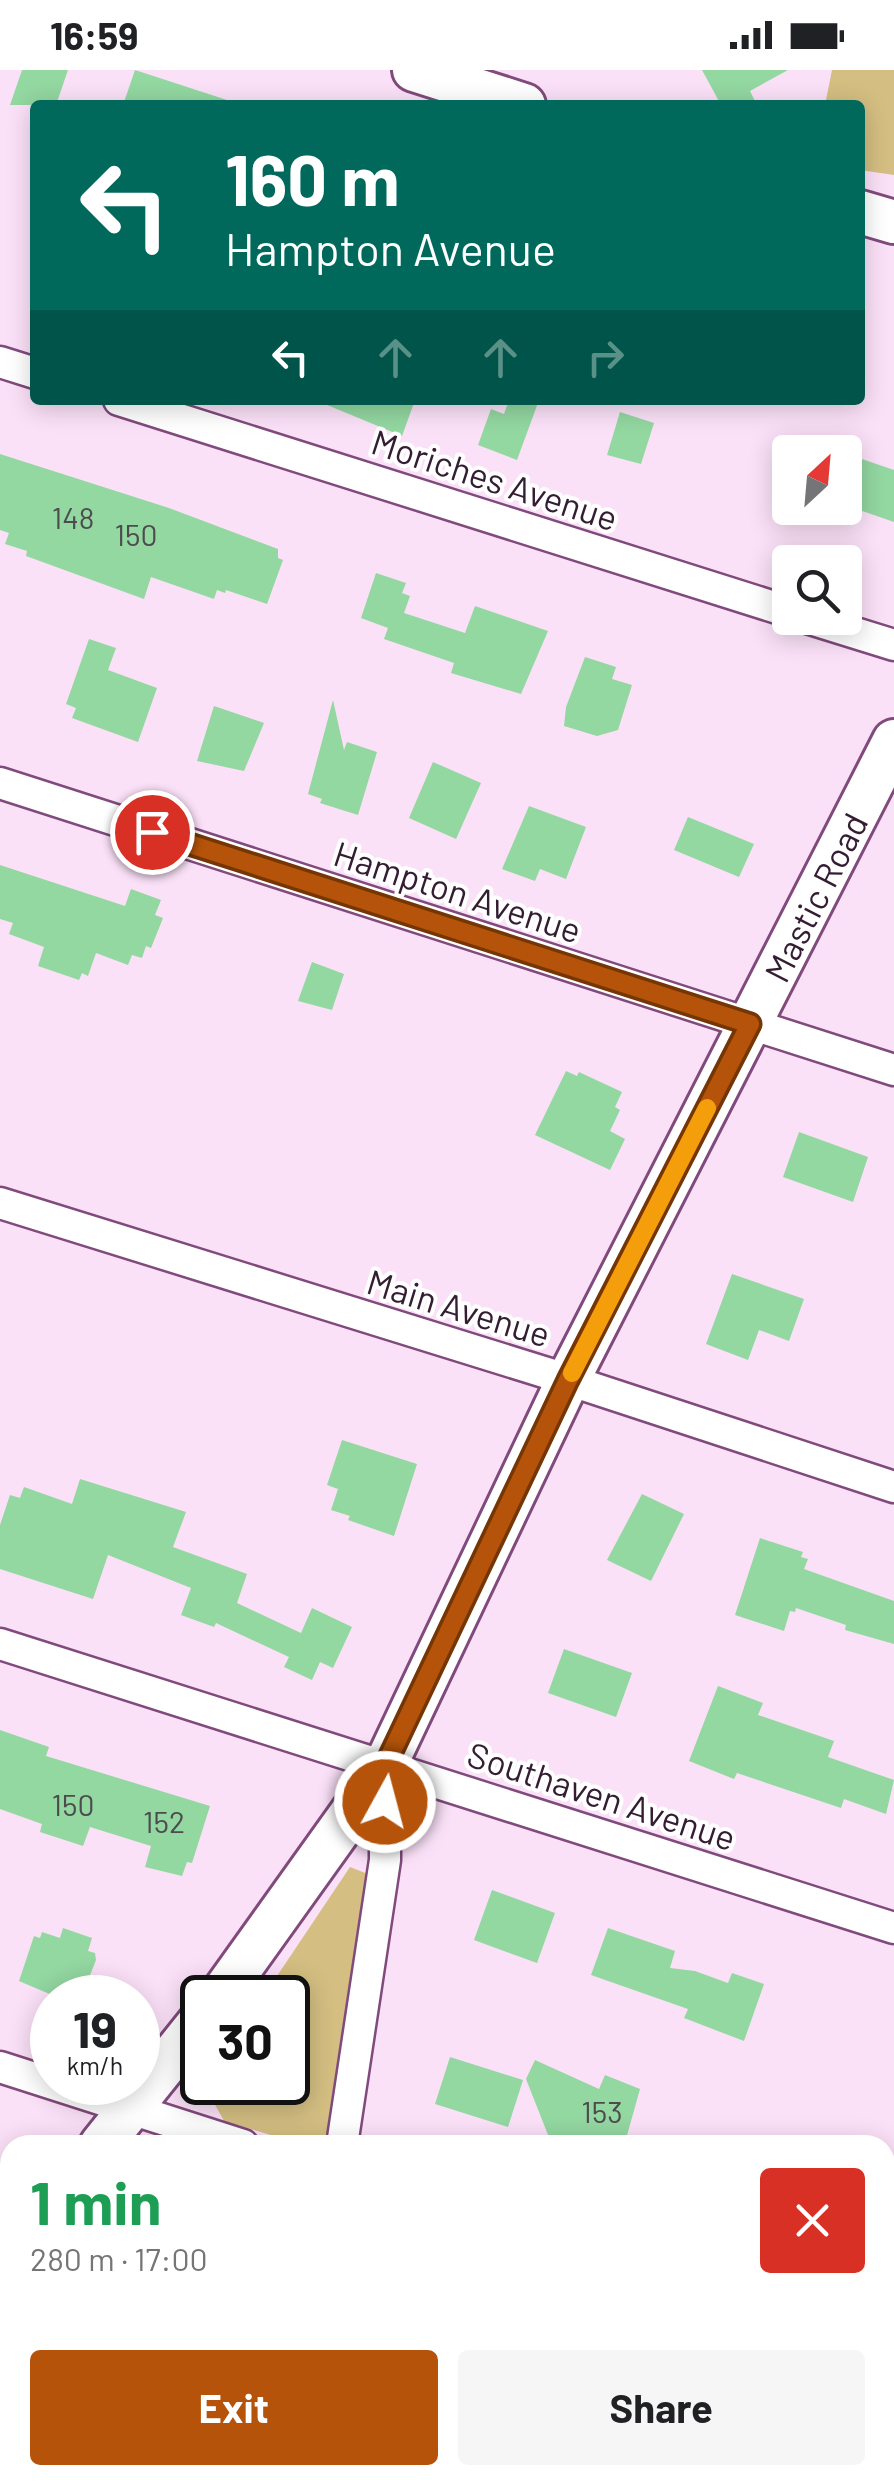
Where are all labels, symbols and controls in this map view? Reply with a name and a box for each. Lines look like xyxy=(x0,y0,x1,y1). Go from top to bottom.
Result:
text: 16:59 xyxy=(50,12,138,58)
text: 160 m xyxy=(225,136,400,220)
icon: left xyxy=(60,140,190,270)
text: Hampton Avenue xyxy=(225,221,556,275)
icon: left xyxy=(263,330,318,385)
icon: ahead xyxy=(368,330,423,385)
icon: ahead xyxy=(473,330,528,385)
icon: right xyxy=(578,330,633,385)
street label: Moriches Avenue xyxy=(367,419,623,539)
north arrow xyxy=(772,435,862,525)
map controls xyxy=(772,435,862,635)
house number: 148 xyxy=(52,499,94,535)
house number: 150 xyxy=(115,516,157,552)
button: search xyxy=(772,545,862,635)
pin xyxy=(110,790,195,875)
icon: arrive xyxy=(125,805,180,860)
street label: Mastic Road xyxy=(755,806,875,988)
street label: Hampton Avenue xyxy=(329,831,587,951)
street label: Main Avenue xyxy=(363,1259,555,1355)
street label: Southaven Avenue xyxy=(463,1732,741,1858)
position arrow xyxy=(333,1750,437,1854)
house number: 150 xyxy=(52,1786,94,1822)
house number: 152 xyxy=(143,1803,185,1839)
speed limit sign: 30 xyxy=(180,1975,310,2105)
text: 19 xyxy=(73,1998,117,2058)
text: km/h xyxy=(67,2050,123,2080)
house number: 153 xyxy=(581,2093,623,2129)
text: 1 min xyxy=(30,2165,161,2237)
button: close xyxy=(760,2168,865,2273)
text: 280 m · 17:00 xyxy=(30,2239,208,2277)
button: Exit xyxy=(30,2350,438,2465)
button: Share xyxy=(458,2350,865,2465)

